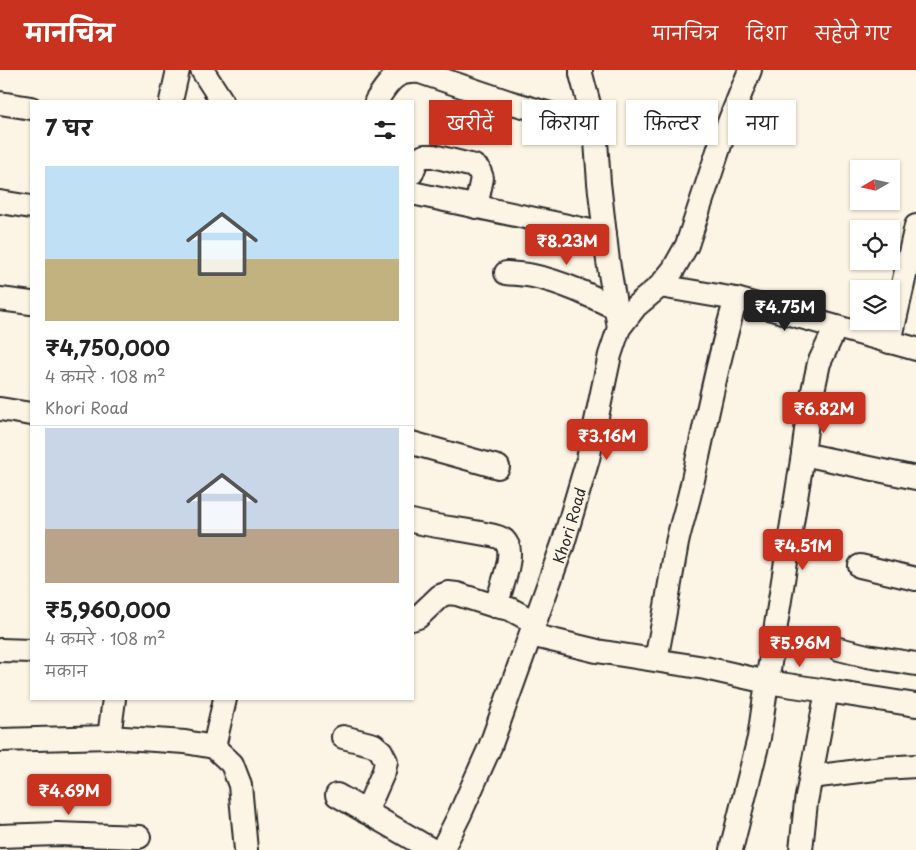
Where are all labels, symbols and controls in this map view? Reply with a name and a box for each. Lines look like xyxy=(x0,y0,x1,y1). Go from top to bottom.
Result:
text: मानचित्र xyxy=(25,14,114,50)
text: मानचित्र xyxy=(652,19,718,46)
text: दिशा xyxy=(746,19,787,46)
text: सहेजे गए xyxy=(815,19,891,46)
chip: खरीदें xyxy=(429,100,512,145)
chip: किराया xyxy=(522,100,616,145)
chip: फ़िल्टर xyxy=(626,100,718,145)
chip: नया xyxy=(728,100,796,145)
text: 7 घर xyxy=(45,111,92,143)
icon: filters xyxy=(371,116,399,144)
north arrow xyxy=(850,160,900,210)
map controls xyxy=(850,160,900,330)
icon: home xyxy=(177,199,267,289)
button: locate xyxy=(850,220,900,270)
pin: ₹8.23M xyxy=(526,224,608,266)
text: ₹8.23M xyxy=(536,228,598,252)
button: layers xyxy=(850,280,900,330)
pin: ₹4.75M xyxy=(744,290,826,332)
text: ₹4.75M xyxy=(755,294,815,318)
text: ₹4,750,000 xyxy=(45,331,170,363)
text: 4 कमरे · 108 m² xyxy=(45,364,166,388)
pin: ₹6.82M xyxy=(783,392,865,434)
text: Khori Road xyxy=(45,395,129,419)
text: ₹6.82M xyxy=(793,396,855,420)
pin: ₹3.16M xyxy=(566,418,648,461)
text: ₹3.16M xyxy=(578,423,636,447)
icon: home xyxy=(177,460,267,550)
street label: Khori Road xyxy=(546,484,591,566)
pin: ₹4.51M xyxy=(762,528,844,571)
text: ₹4.51M xyxy=(774,533,832,557)
text: ₹5,960,000 xyxy=(45,593,171,625)
text: 4 कमरे · 108 m² xyxy=(45,626,166,650)
pin: ₹5.96M xyxy=(759,626,841,668)
text: ₹5.96M xyxy=(770,630,830,654)
text: मकान xyxy=(45,658,87,682)
pin: ₹4.69M xyxy=(28,774,110,816)
text: ₹4.69M xyxy=(38,778,100,802)

